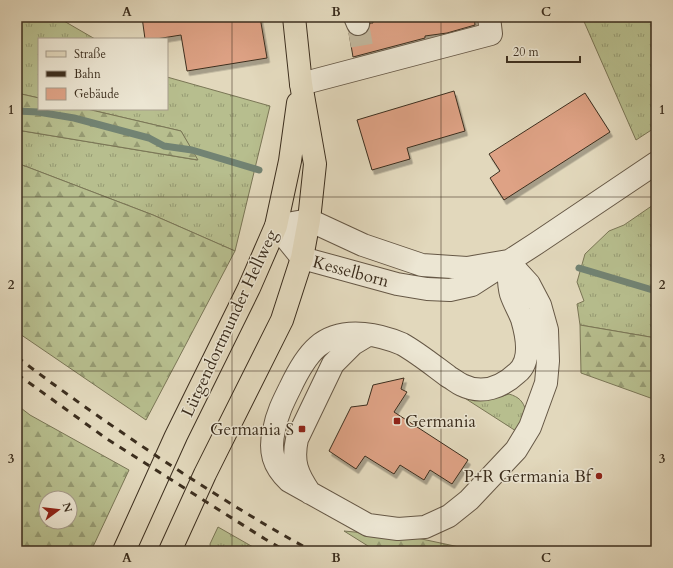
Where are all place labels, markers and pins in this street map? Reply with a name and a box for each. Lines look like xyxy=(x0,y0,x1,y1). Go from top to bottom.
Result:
place label: Germania xyxy=(405,410,477,433)
marker: Germania xyxy=(392,416,402,426)
place label: Germania S xyxy=(210,418,294,441)
marker: Germania S xyxy=(297,424,307,434)
place label: P+R Germania Bf xyxy=(464,465,594,488)
marker: P+R Germania Bf xyxy=(594,471,604,481)

